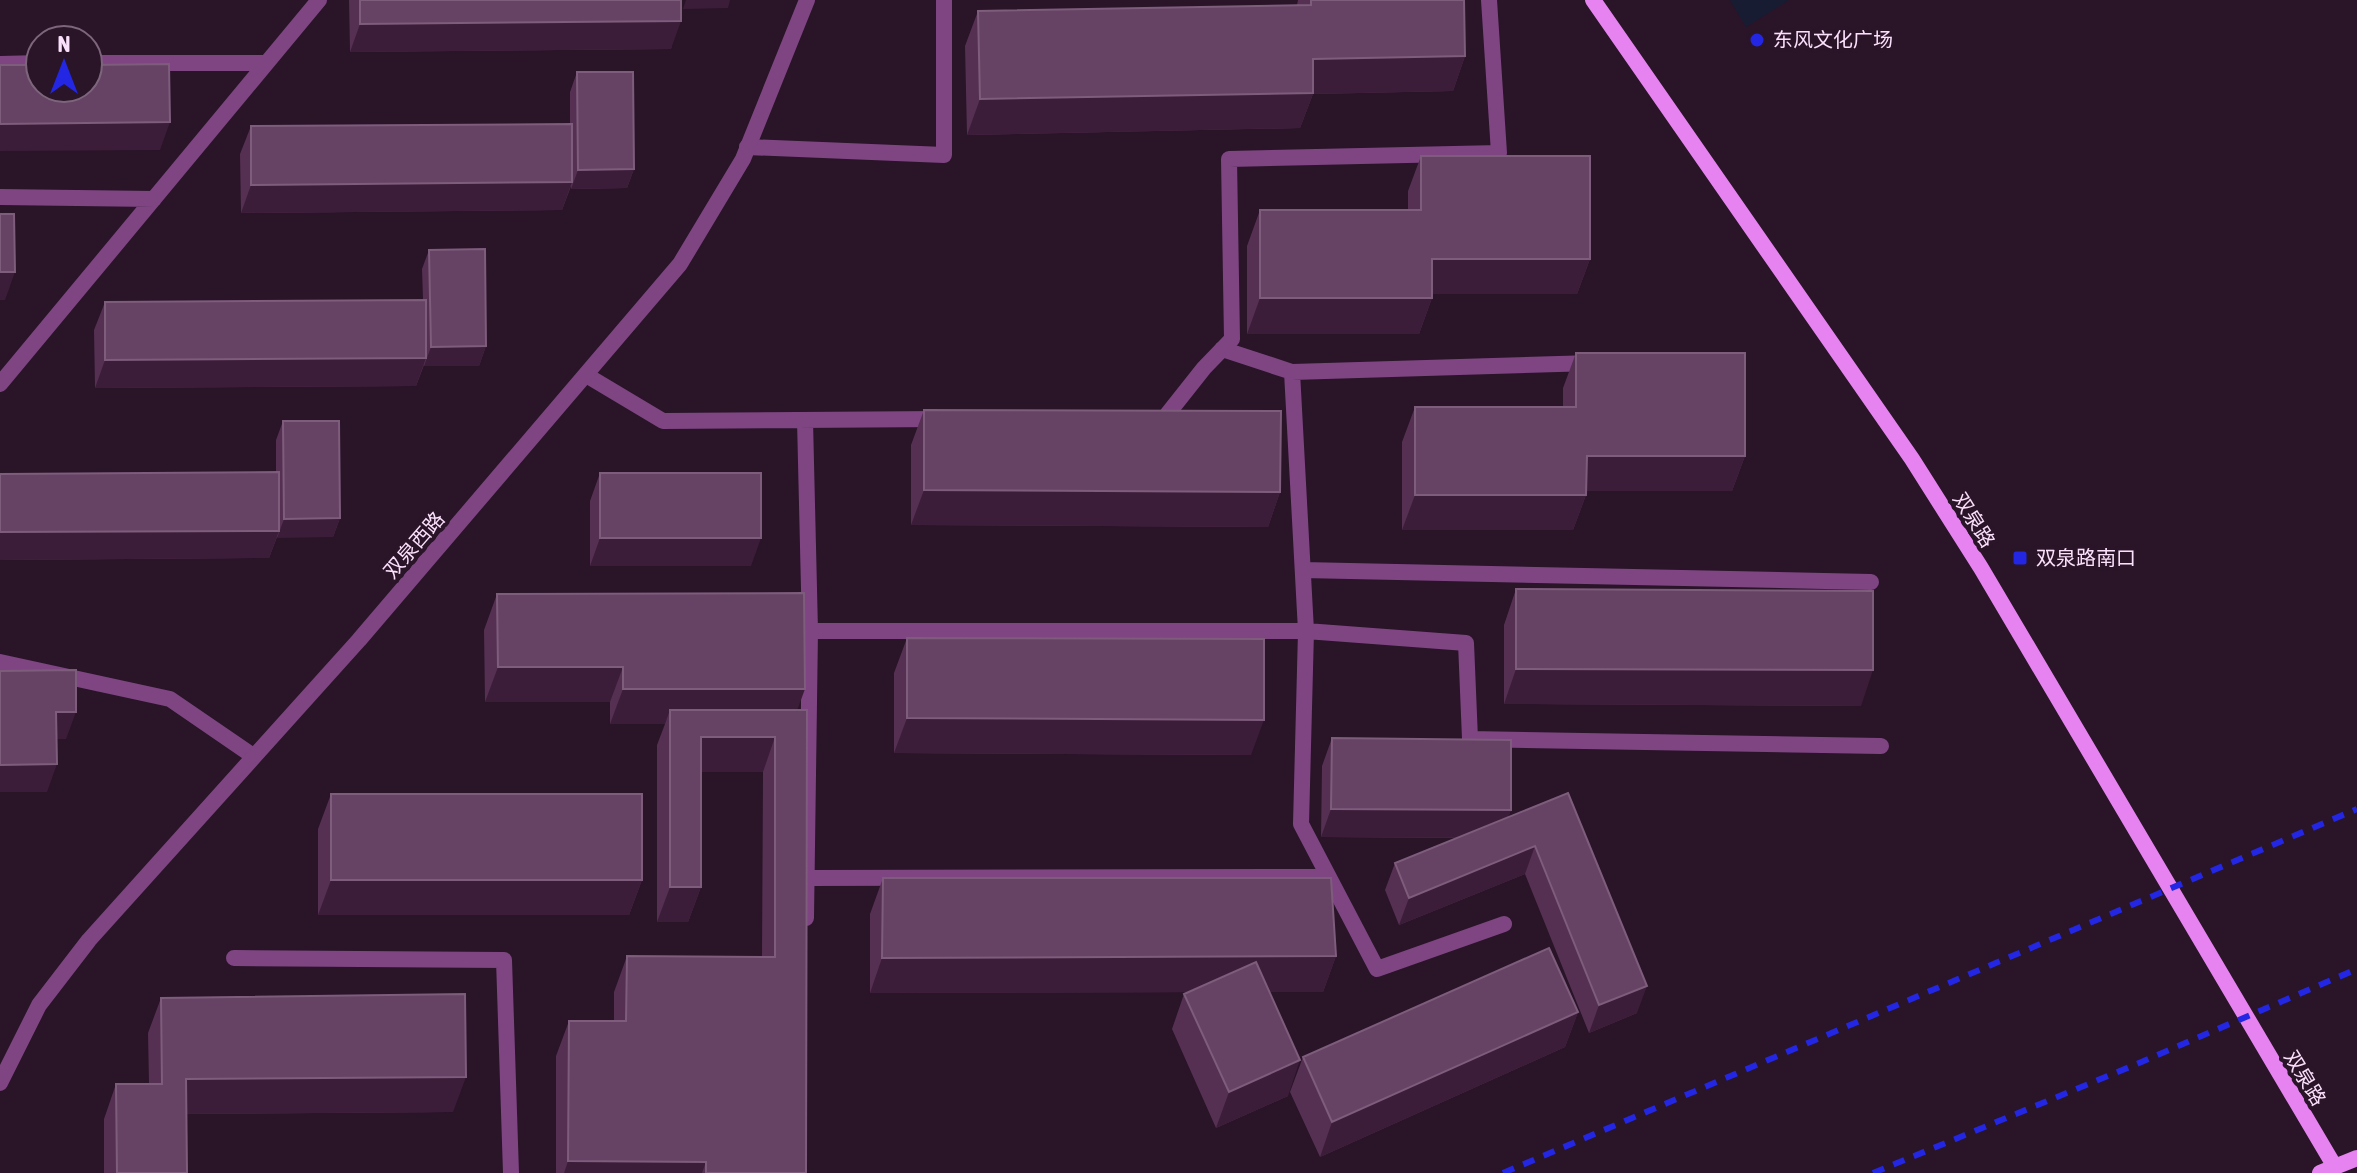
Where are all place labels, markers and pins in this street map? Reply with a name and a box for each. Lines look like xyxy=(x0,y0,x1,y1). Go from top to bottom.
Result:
place label: 东风文化广场 xyxy=(1773,28,1893,51)
marker: 东风文化广场 xyxy=(1748,31,1766,49)
place label: 双泉路南口 xyxy=(2036,546,2136,569)
marker: 双泉路南口 xyxy=(2011,549,2029,567)

